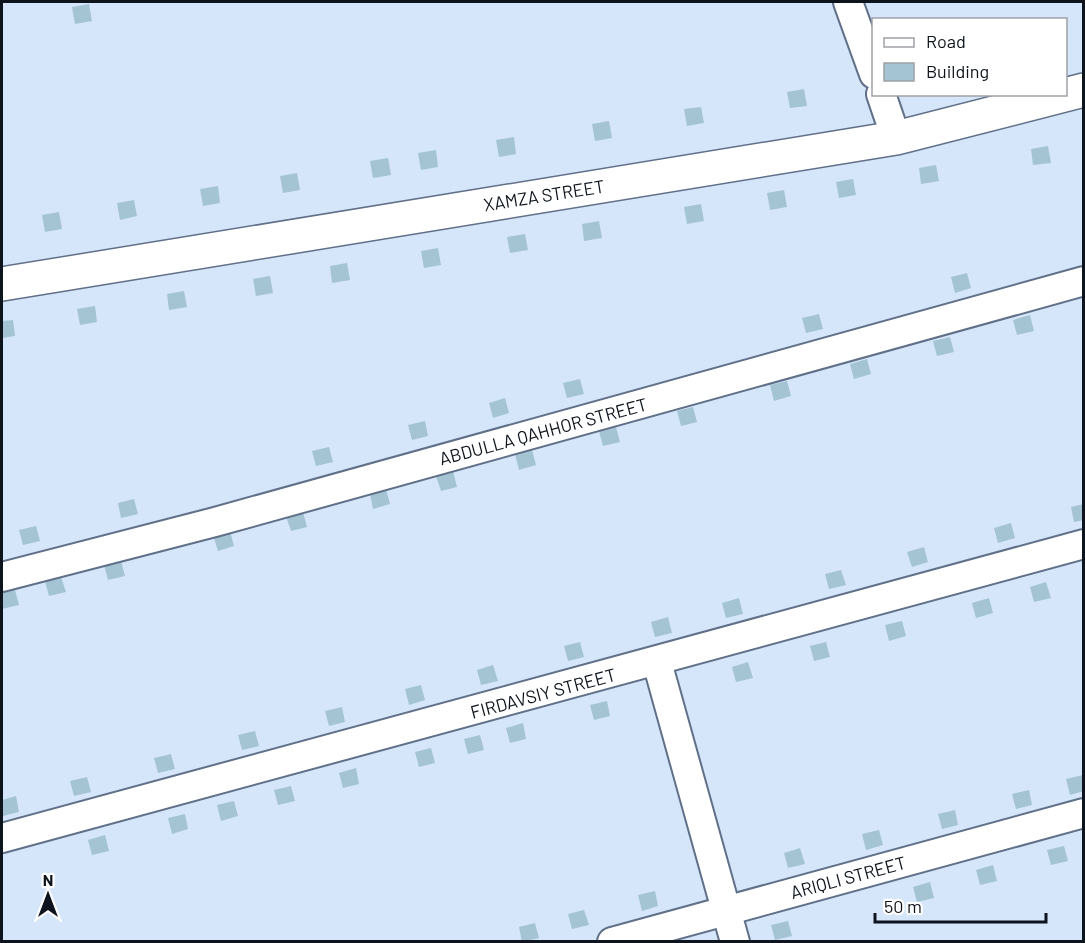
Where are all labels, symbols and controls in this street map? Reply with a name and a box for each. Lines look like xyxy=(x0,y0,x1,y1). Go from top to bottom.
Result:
legend xyxy=(872,18,1067,96)
text: Road xyxy=(926,30,966,52)
text: Building xyxy=(926,60,989,82)
street label: XAMZA STREET xyxy=(482,175,606,215)
street label: ABDULLA QAHHOR STREET xyxy=(437,393,649,469)
street label: FIRDAVSIY STREET xyxy=(468,663,618,723)
street label: ARIQLI STREET xyxy=(788,851,908,903)
north arrow xyxy=(18,865,78,925)
text: N xyxy=(43,870,53,889)
scale bar xyxy=(875,886,1046,924)
text: 50 m xyxy=(884,895,922,917)

